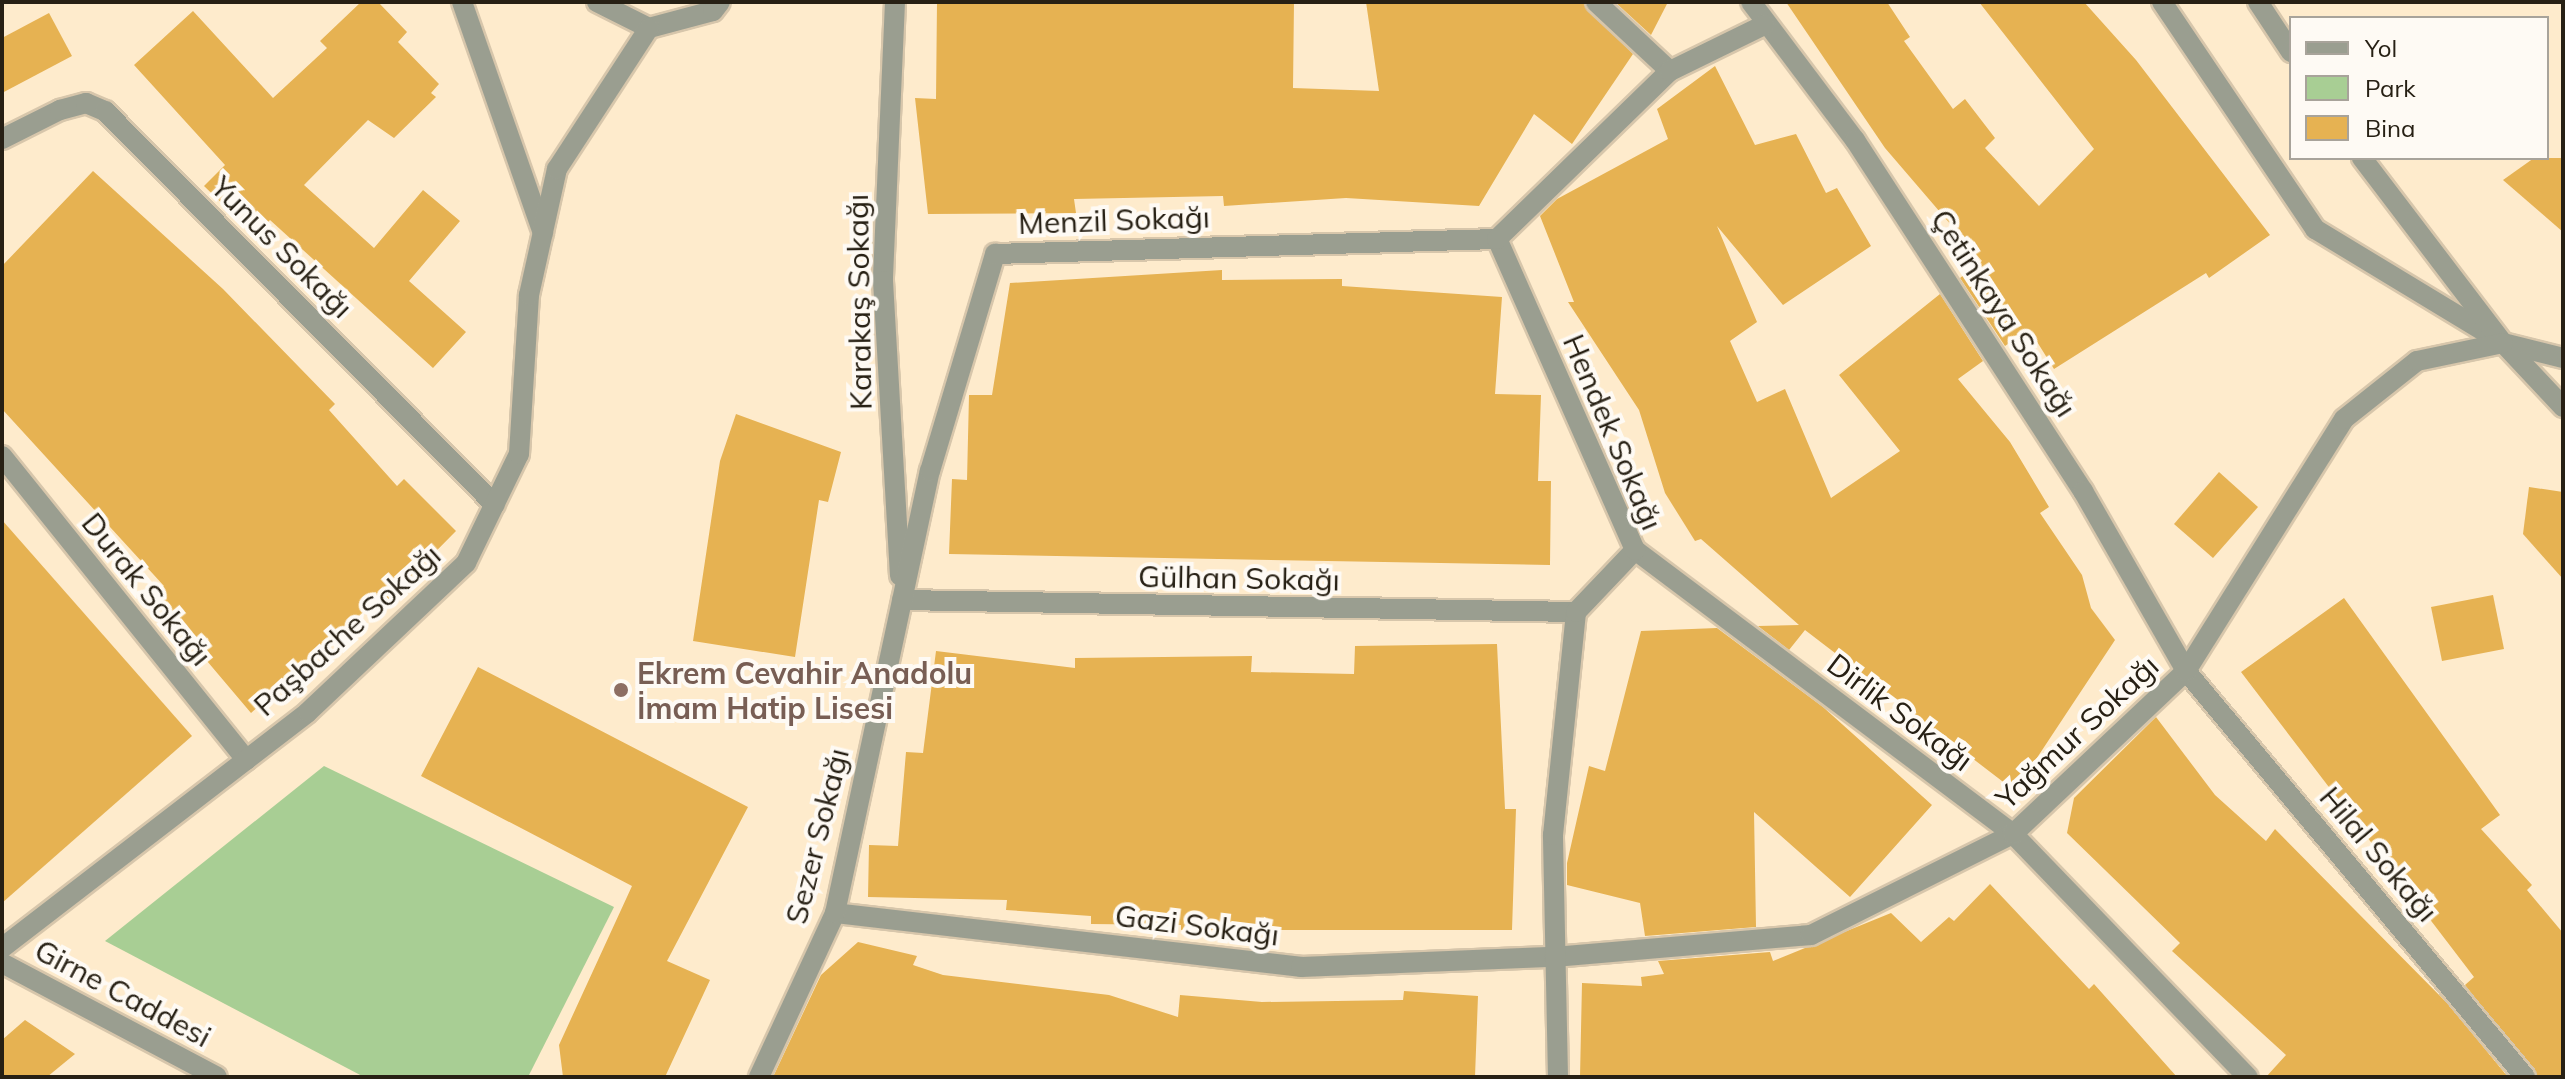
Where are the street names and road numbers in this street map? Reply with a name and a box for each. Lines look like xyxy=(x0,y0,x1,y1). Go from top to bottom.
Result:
street label: Yunus Sokağı xyxy=(204,169,360,325)
street label: Karakaş Sokağı xyxy=(839,194,879,410)
street label: Menzil Sokağı xyxy=(1018,199,1210,241)
street label: Çetinkaya Sokağı xyxy=(1924,203,2084,423)
street label: Hendek Sokağı xyxy=(1556,329,1670,535)
street label: Durak Sokağı xyxy=(74,505,220,673)
street label: Paşbache Sokağı xyxy=(246,537,448,723)
street label: Gülhan Sokağı xyxy=(1138,558,1340,598)
street label: Dirlik Sokağı xyxy=(1820,646,1980,778)
street label: Yağmur Sokağı xyxy=(1988,648,2166,816)
street label: Sezer Sokağı xyxy=(778,745,856,927)
street label: Hilal Sokağı xyxy=(2312,779,2446,929)
street label: Gazi Sokağı xyxy=(1113,897,1281,953)
street label: Girne Caddesi xyxy=(29,932,217,1054)

